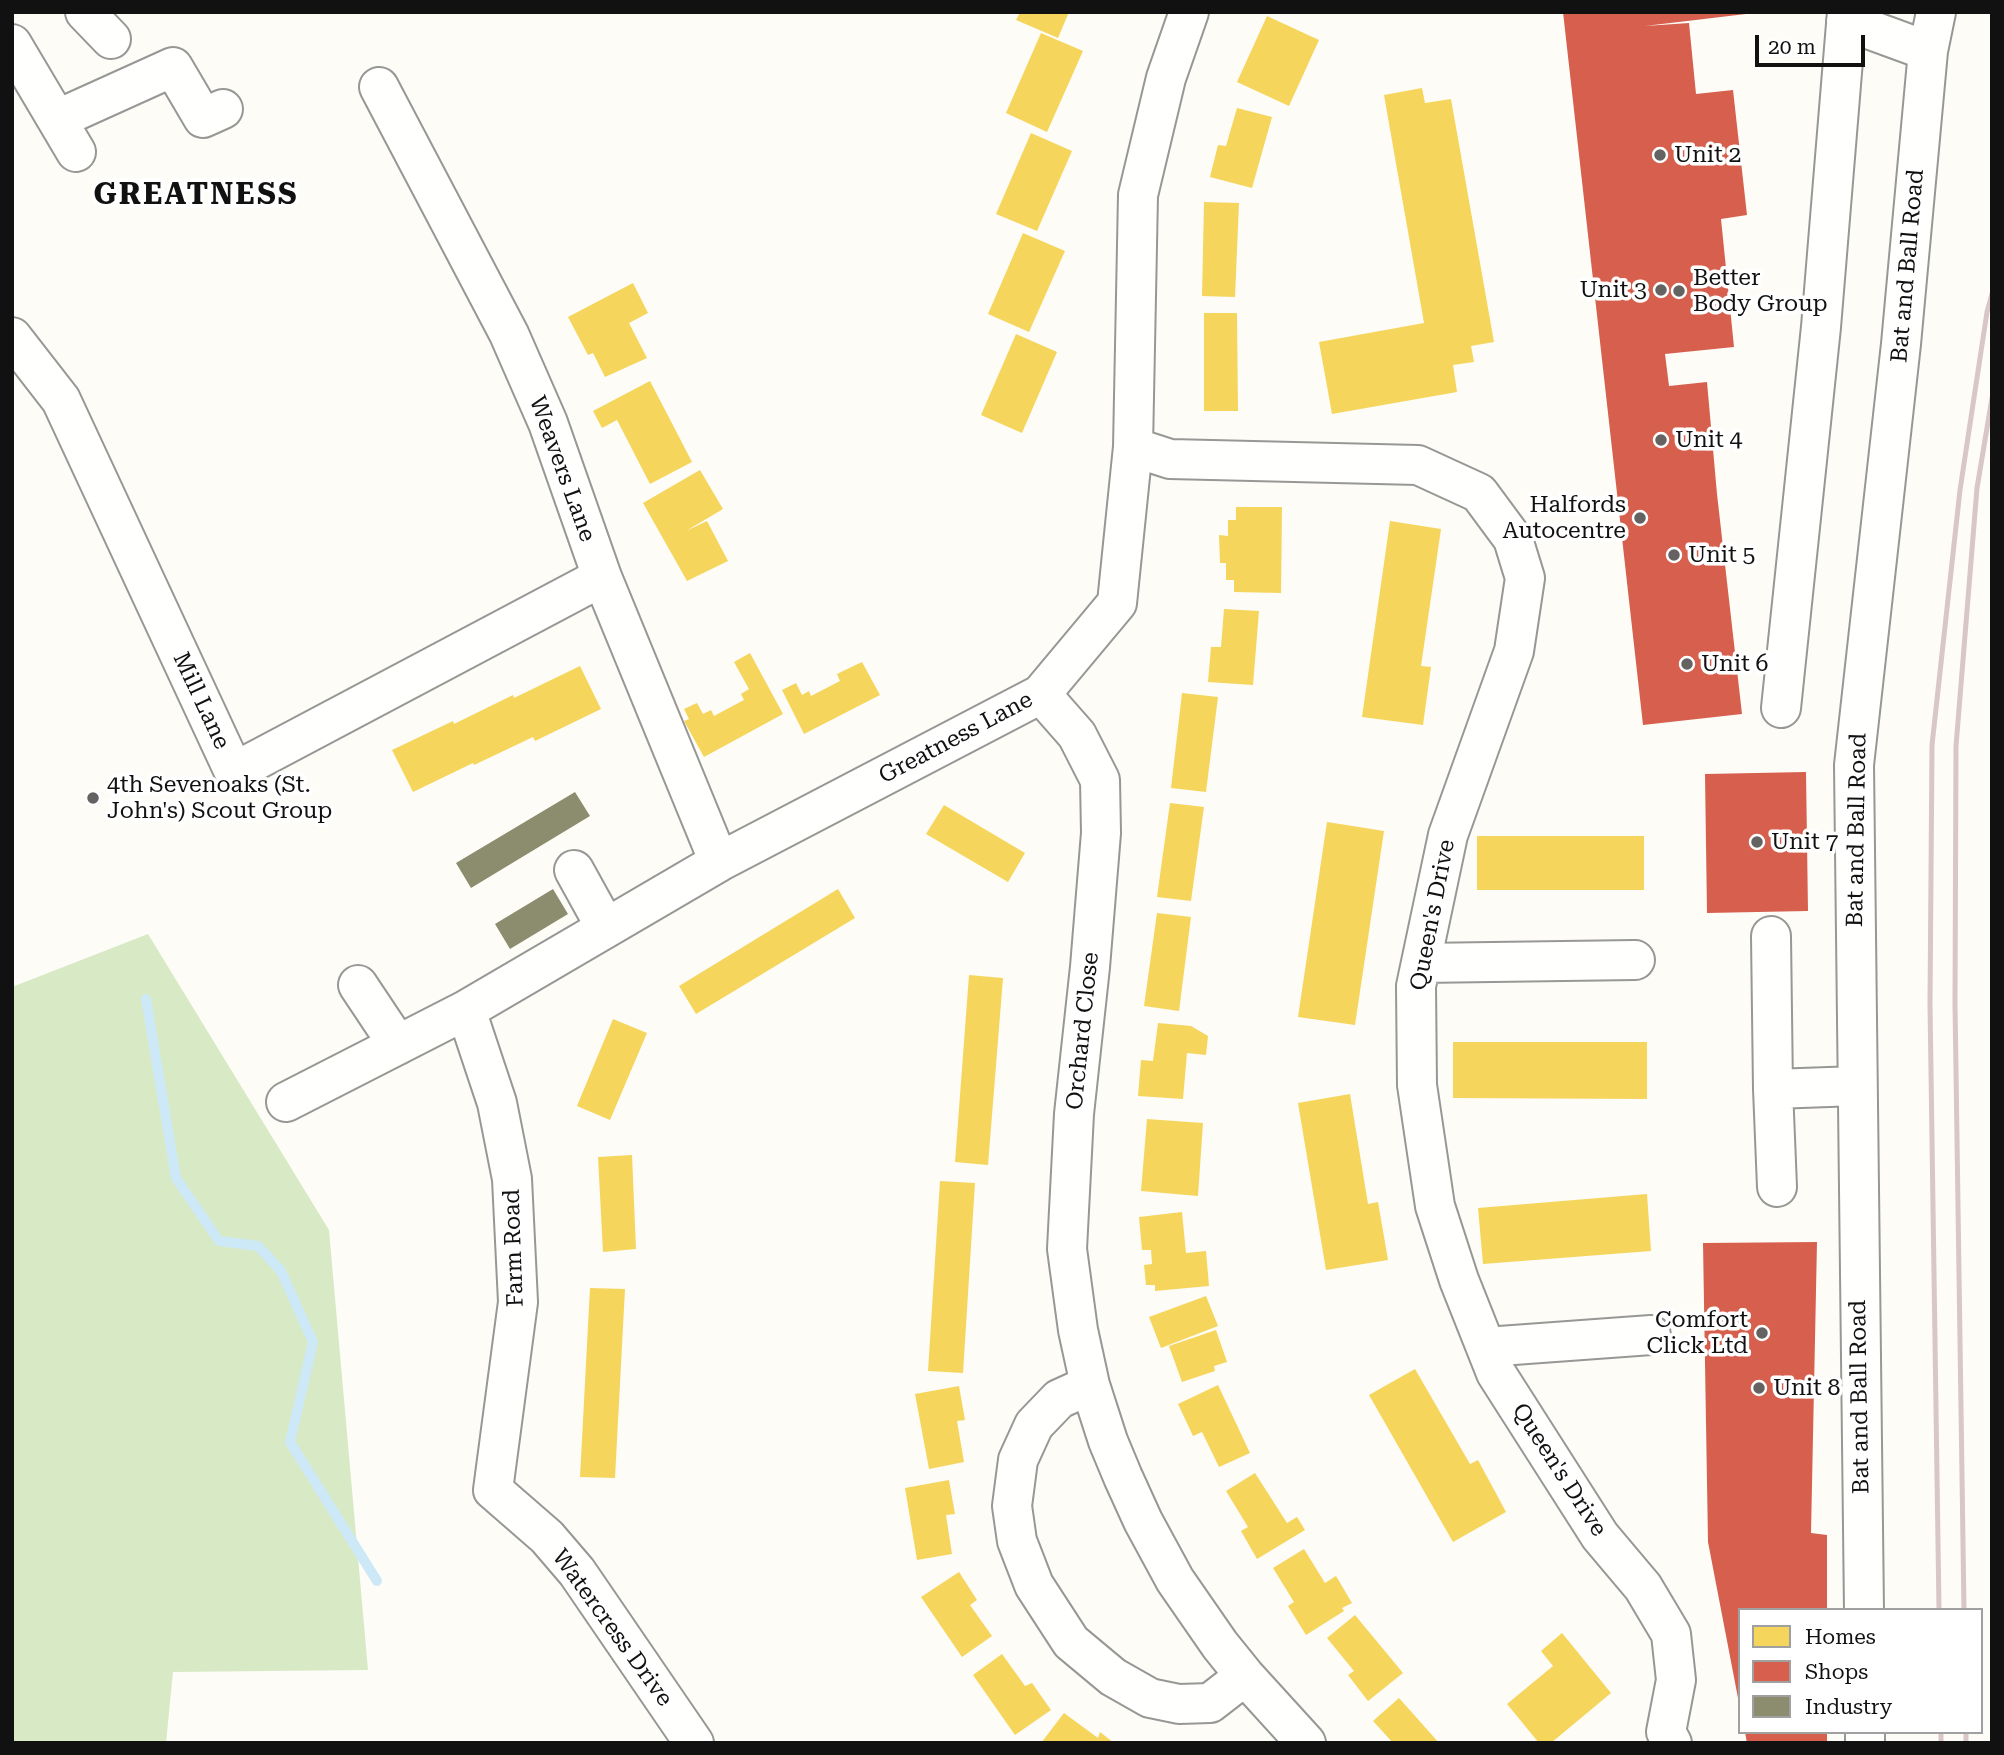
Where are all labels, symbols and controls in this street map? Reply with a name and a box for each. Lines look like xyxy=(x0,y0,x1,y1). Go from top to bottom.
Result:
scale bar xyxy=(1759,21,1869,65)
text: 20 m xyxy=(1768,35,1816,59)
place label: Unit 2 xyxy=(1674,141,1741,169)
marker: Unit 2 xyxy=(1652,147,1668,163)
street label: Bat and Ball Road xyxy=(1886,168,1930,364)
district label: GREATNESS xyxy=(95,177,297,213)
place label: Better Body Group xyxy=(1693,264,1828,318)
place label: Unit 3 xyxy=(1580,276,1647,304)
marker: Unit 3 xyxy=(1653,282,1669,298)
marker: Better Body Group xyxy=(1671,283,1687,299)
street label: Weavers Lane xyxy=(523,392,601,546)
place label: Unit 4 xyxy=(1675,426,1742,454)
marker: Unit 4 xyxy=(1653,432,1669,448)
place label: Halfords Autocentre xyxy=(1503,491,1626,545)
marker: Halfords Autocentre xyxy=(1632,510,1648,526)
place label: Unit 5 xyxy=(1688,541,1755,569)
marker: Unit 5 xyxy=(1666,547,1682,563)
street label: Mill Lane xyxy=(167,648,235,754)
place label: Unit 6 xyxy=(1701,650,1768,678)
marker: Unit 6 xyxy=(1679,656,1695,672)
street label: Greatness Lane xyxy=(874,686,1038,790)
street label: Bat and Ball Road xyxy=(1842,733,1872,927)
place label: 4th Sevenoaks (St. John's) Scout Group xyxy=(107,771,332,825)
marker: 4th Sevenoaks (St. John's) Scout Group xyxy=(85,790,101,806)
place label: Unit 7 xyxy=(1771,828,1838,856)
marker: Unit 7 xyxy=(1749,834,1765,850)
street label: Queen's Drive xyxy=(1405,837,1461,993)
street label: Orchard Close xyxy=(1061,951,1105,1111)
street label: Farm Road xyxy=(498,1189,530,1307)
street label: Bat and Ball Road xyxy=(1845,1300,1875,1494)
place label: Comfort Click Ltd xyxy=(1646,1306,1748,1360)
marker: Comfort Click Ltd xyxy=(1754,1325,1770,1341)
place label: Unit 8 xyxy=(1773,1374,1840,1402)
marker: Unit 8 xyxy=(1751,1380,1767,1396)
street label: Queen's Drive xyxy=(1506,1398,1612,1542)
street label: Watercress Drive xyxy=(546,1544,678,1712)
legend xyxy=(1738,1608,1983,1734)
text: Homes xyxy=(1805,1625,1876,1649)
text: Shops xyxy=(1805,1660,1868,1684)
text: Industry xyxy=(1805,1695,1892,1719)

